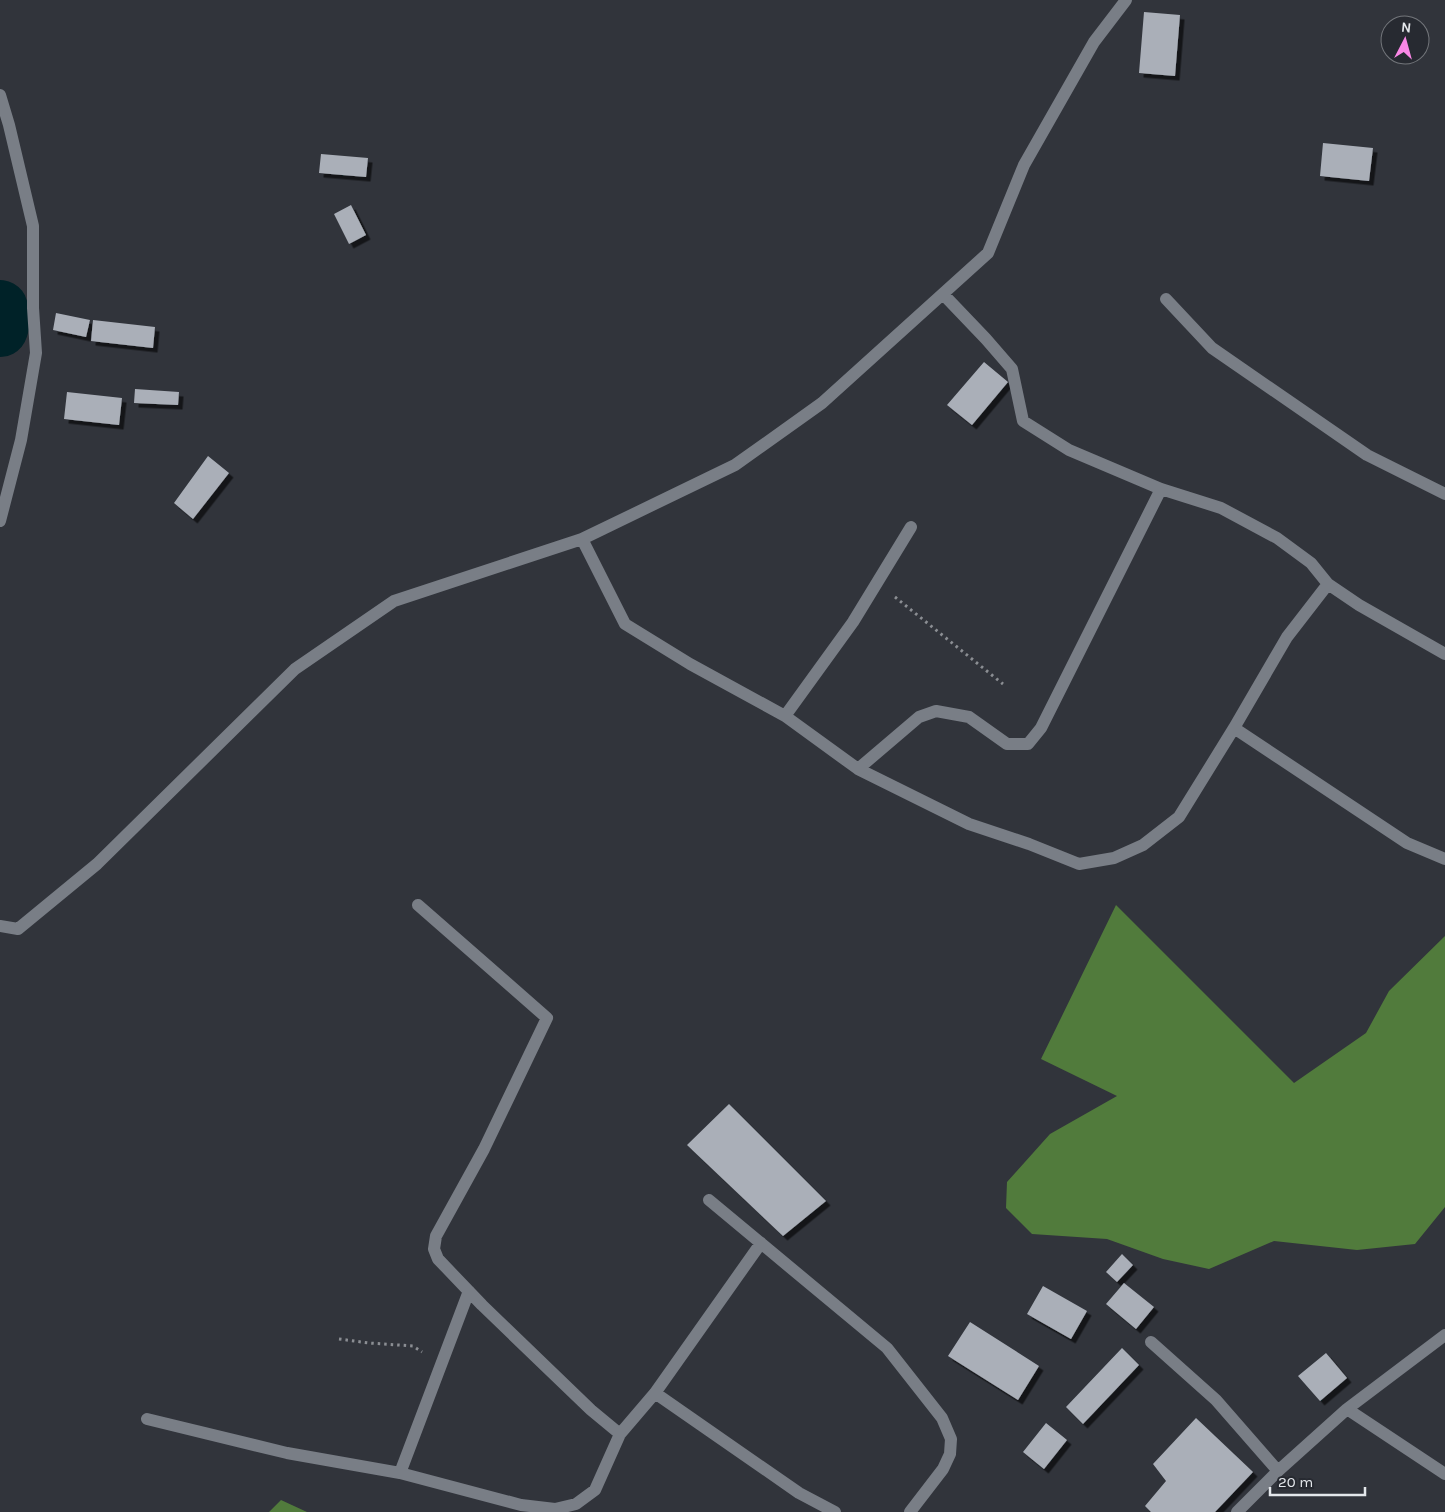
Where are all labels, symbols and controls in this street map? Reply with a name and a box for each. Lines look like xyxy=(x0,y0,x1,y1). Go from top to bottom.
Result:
north arrow xyxy=(1380,15,1430,65)
text: N xyxy=(1400,19,1412,37)
scale bar xyxy=(1270,1464,1365,1496)
text: 20 m xyxy=(1278,1473,1313,1491)

